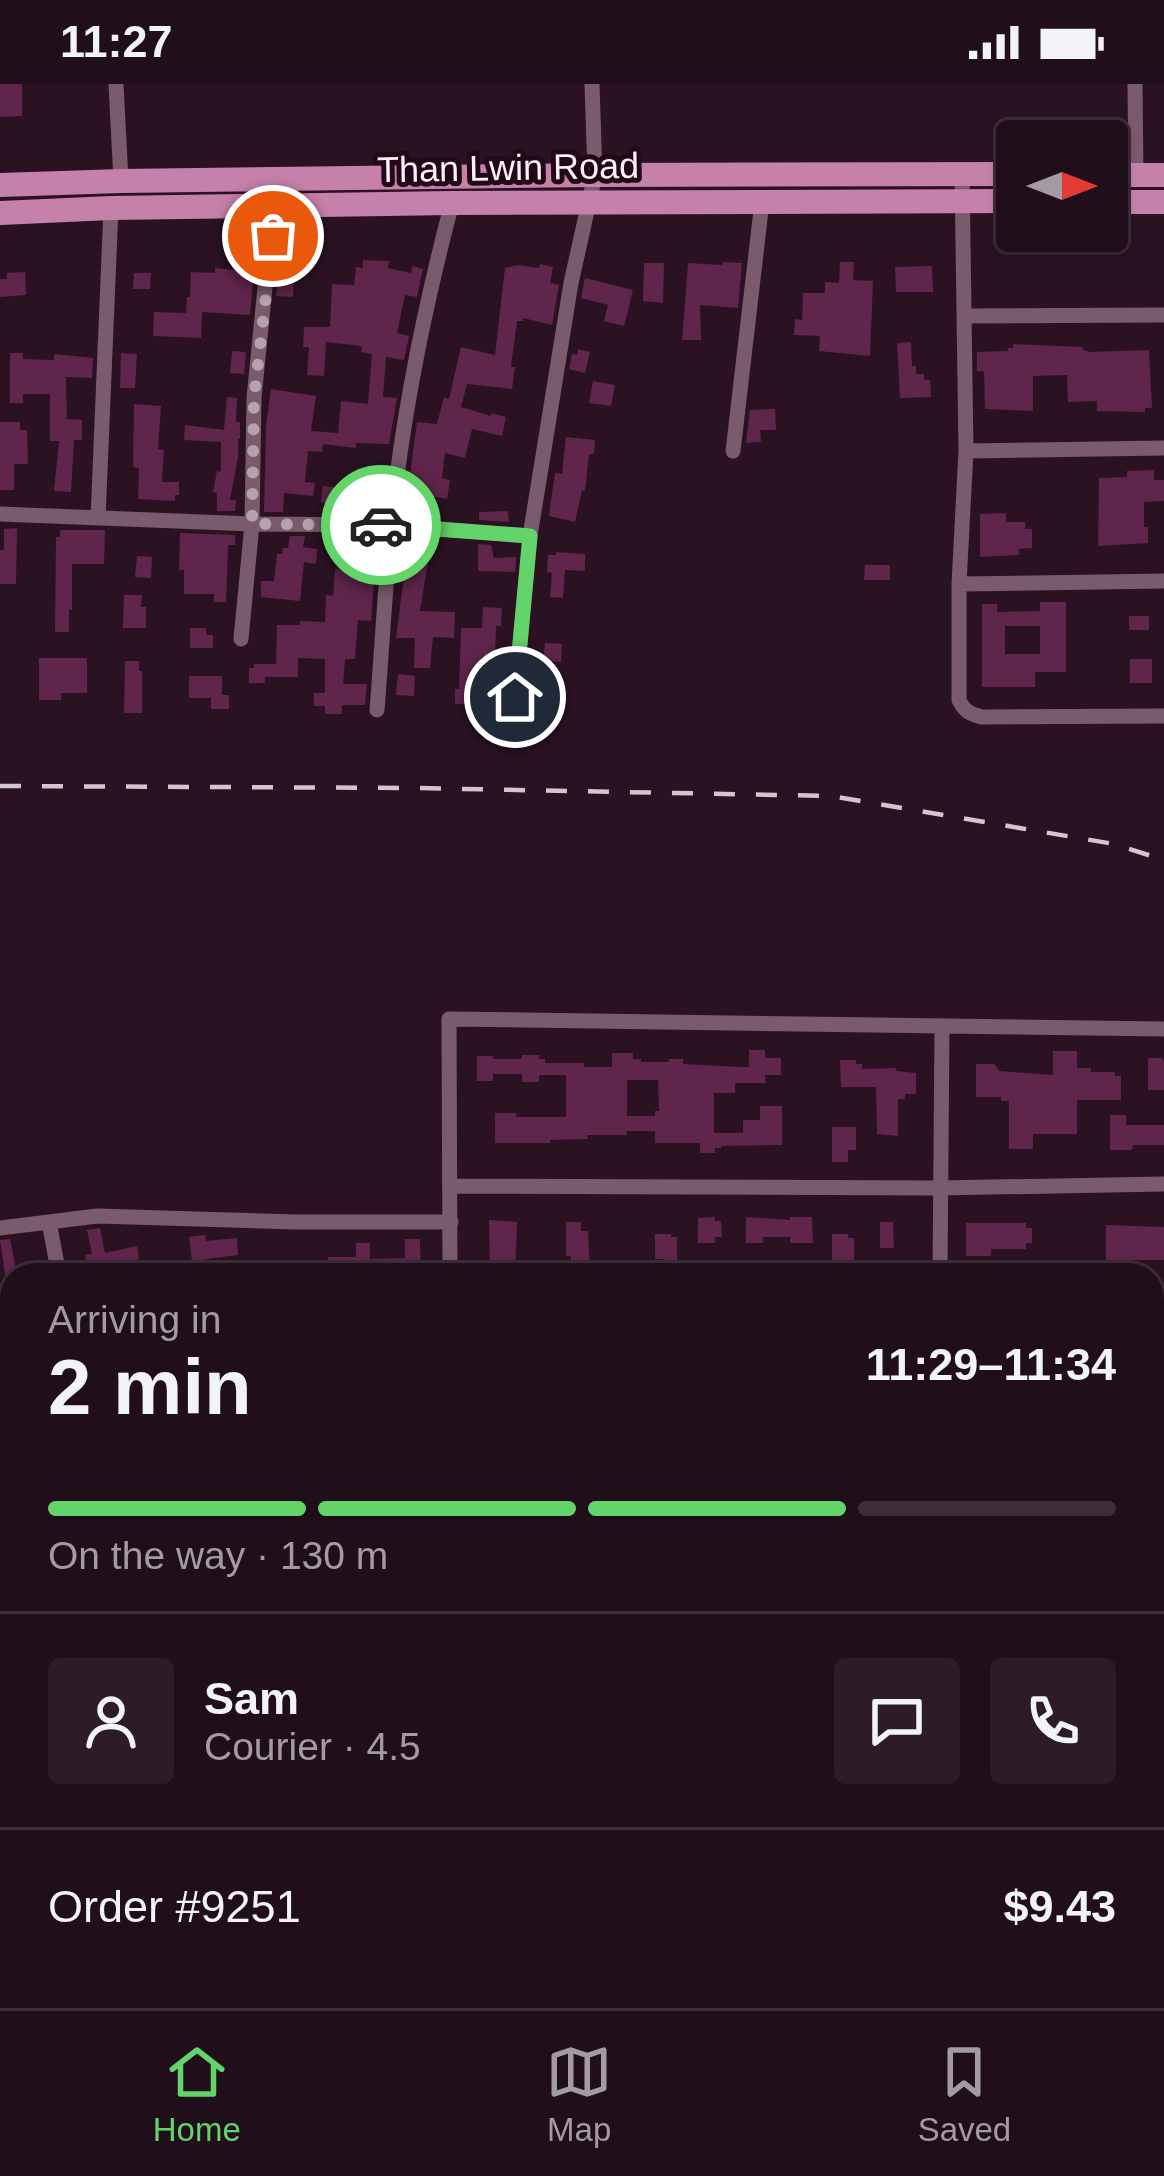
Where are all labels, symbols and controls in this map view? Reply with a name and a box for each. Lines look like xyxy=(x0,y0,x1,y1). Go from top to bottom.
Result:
text: 11:27 xyxy=(60,16,173,67)
north arrow xyxy=(996,120,1128,252)
map controls xyxy=(996,120,1128,252)
street label: Than Lwin Road xyxy=(377,145,639,190)
pin xyxy=(222,185,324,287)
icon: bag xyxy=(240,203,306,269)
courier xyxy=(321,465,441,585)
icon: car xyxy=(348,492,414,558)
pin xyxy=(464,646,566,748)
icon: home xyxy=(482,664,548,730)
text: Arriving in xyxy=(48,1298,221,1341)
text: 11:29–11:34 xyxy=(866,1339,1116,1390)
text: 2 min xyxy=(48,1343,252,1431)
text: On the way · 130 m xyxy=(48,1534,388,1577)
button: person xyxy=(48,1658,174,1784)
button: chat xyxy=(834,1658,960,1784)
button: phone xyxy=(990,1658,1116,1784)
text: Sam xyxy=(204,1673,299,1724)
text: Courier · 4.5 xyxy=(204,1725,421,1768)
text: Order #9251 xyxy=(48,1881,301,1932)
text: $9.43 xyxy=(1003,1881,1116,1932)
tab: Home xyxy=(153,2039,241,2149)
tab: Map xyxy=(546,2039,612,2149)
tab: Saved xyxy=(918,2039,1011,2149)

